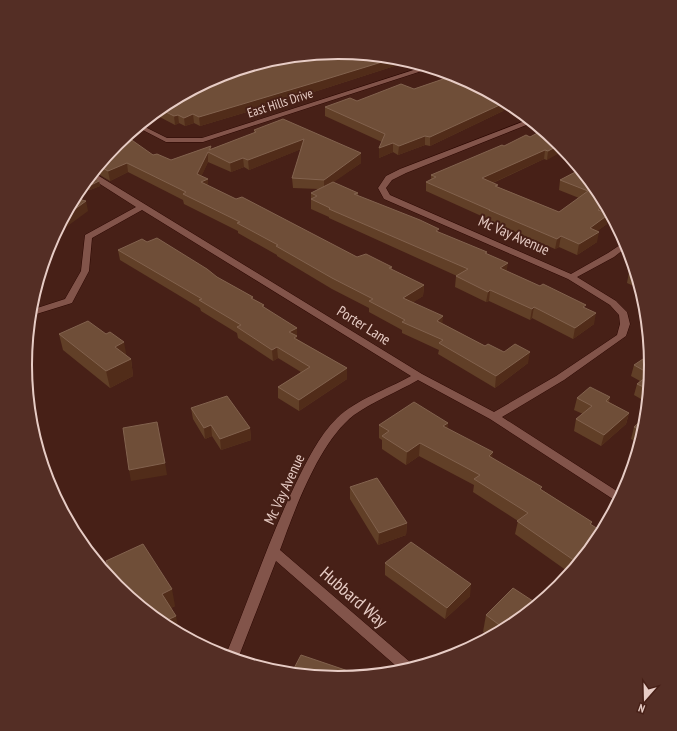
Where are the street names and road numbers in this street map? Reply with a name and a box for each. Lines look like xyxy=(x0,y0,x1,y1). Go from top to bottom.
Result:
street label: East Hills Drive xyxy=(245,84,315,122)
street label: Mc Vay Avenue xyxy=(476,211,552,259)
street label: Porter Lane xyxy=(334,301,394,349)
street label: Mc Vay Avenue xyxy=(259,451,309,527)
street label: Hubbard Way xyxy=(316,561,393,633)

